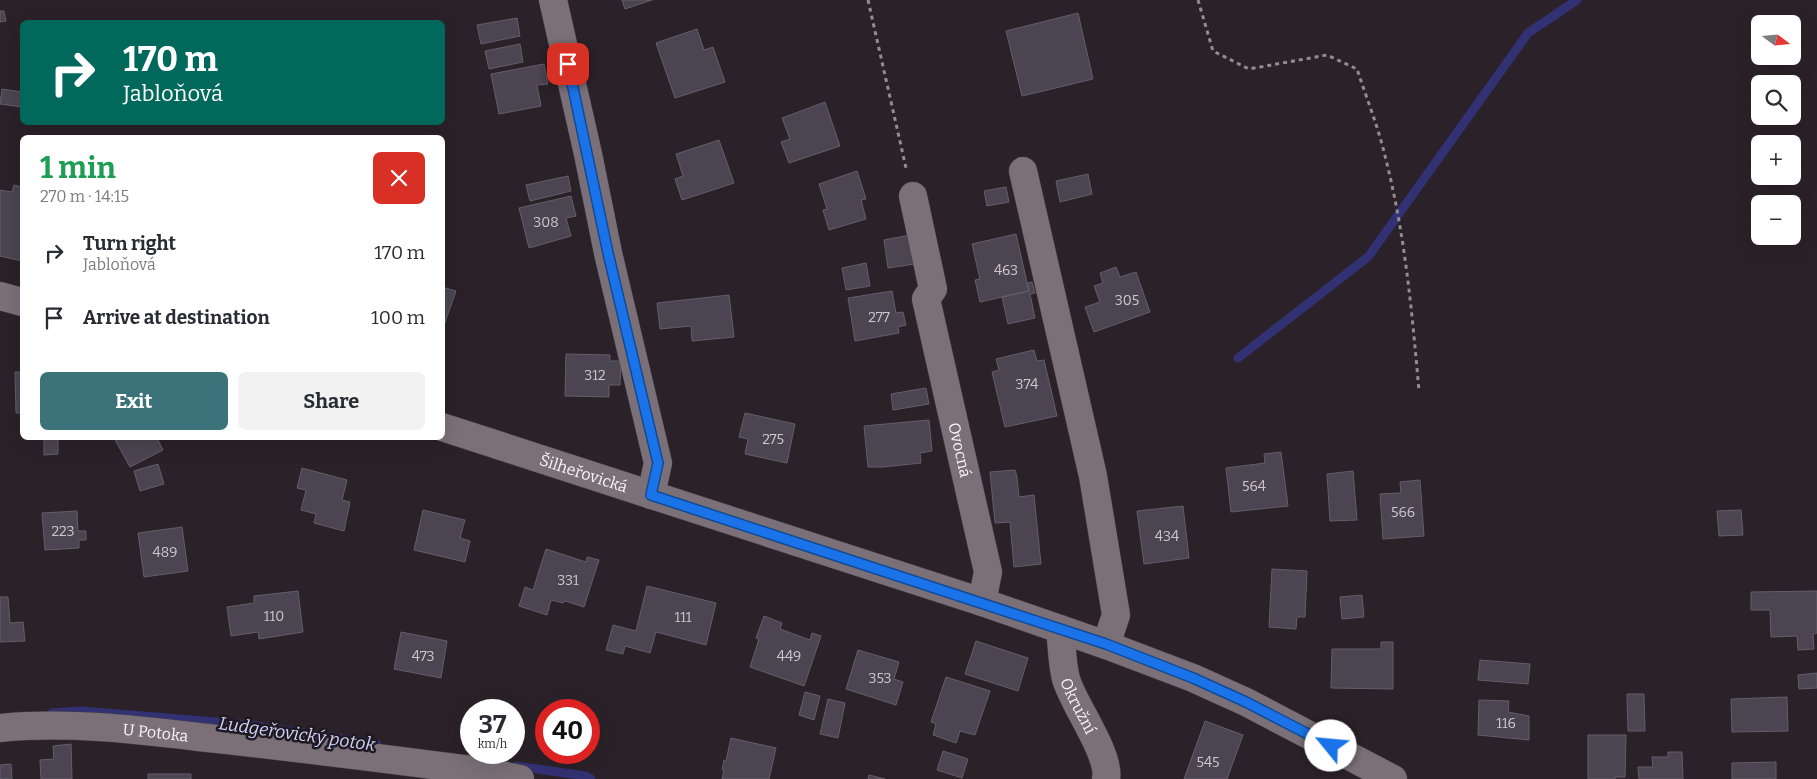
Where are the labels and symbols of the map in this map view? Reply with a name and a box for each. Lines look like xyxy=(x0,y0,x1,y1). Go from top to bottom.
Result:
north arrow xyxy=(1751,15,1801,65)
pin xyxy=(547,43,589,85)
house number: 308 xyxy=(533,214,559,231)
house number: 463 xyxy=(994,262,1018,279)
house number: 305 xyxy=(1115,292,1139,309)
house number: 277 xyxy=(868,309,890,326)
house number: 312 xyxy=(584,367,606,384)
house number: 374 xyxy=(1015,376,1039,393)
street label: Ovocná xyxy=(945,420,976,479)
house number: 275 xyxy=(762,431,784,448)
street label: Šilheřovická xyxy=(537,449,630,496)
house number: 564 xyxy=(1242,478,1266,495)
house number: 566 xyxy=(1391,504,1415,521)
house number: 223 xyxy=(51,523,75,540)
house number: 434 xyxy=(1155,528,1179,545)
house number: 489 xyxy=(153,544,177,561)
house number: 331 xyxy=(557,572,579,589)
house number: 110 xyxy=(264,608,284,625)
house number: 111 xyxy=(674,609,692,626)
house number: 473 xyxy=(412,648,434,665)
house number: 449 xyxy=(777,648,801,665)
house number: 353 xyxy=(868,670,892,687)
street label: Okružní xyxy=(1057,675,1101,737)
speed limit sign: 40 xyxy=(535,699,600,764)
water label: Ludgeřovický potok xyxy=(217,712,377,756)
house number: 116 xyxy=(1496,715,1516,732)
street label: U Potoka xyxy=(122,719,190,745)
position arrow xyxy=(1304,719,1356,771)
house number: 545 xyxy=(1196,754,1220,771)

